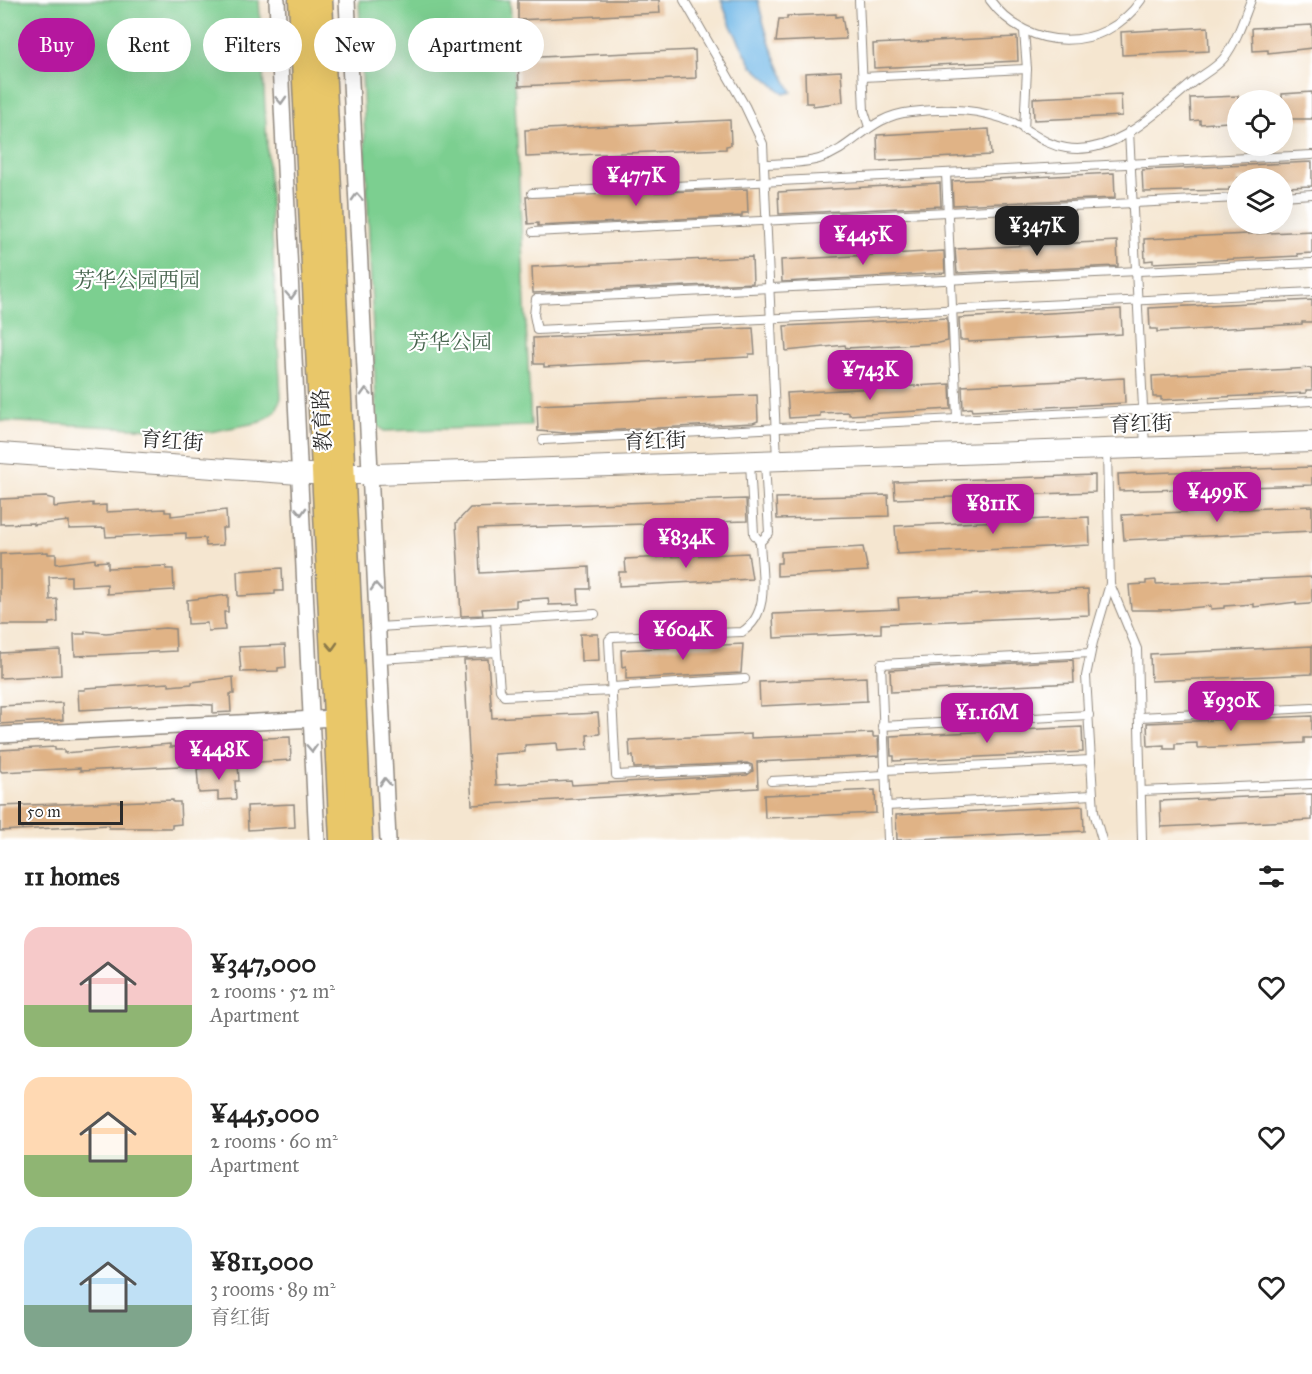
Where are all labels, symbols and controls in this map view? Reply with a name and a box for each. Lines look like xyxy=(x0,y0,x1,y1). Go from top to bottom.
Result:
chip: Buy xyxy=(18,18,95,72)
chip: Rent xyxy=(107,18,191,72)
chip: Filters xyxy=(203,18,302,72)
chip: New xyxy=(314,18,396,72)
chip: Apartment xyxy=(408,18,544,72)
map controls xyxy=(1227,90,1293,234)
button: locate xyxy=(1227,90,1293,156)
one-way arrow xyxy=(275,96,288,105)
pin: ¥477K xyxy=(594,156,678,207)
text: ¥477K xyxy=(607,163,665,187)
button: layers xyxy=(1227,168,1293,234)
one-way arrow xyxy=(350,193,363,202)
pin: ¥347K xyxy=(995,206,1079,257)
text: ¥347K xyxy=(1009,213,1065,237)
pin: ¥445K xyxy=(821,215,905,266)
text: ¥445K xyxy=(834,222,892,246)
park label: 芳华公园西园 xyxy=(74,267,200,293)
one-way arrow xyxy=(284,291,297,300)
park label: 芳华公园 xyxy=(408,329,492,355)
pin: ¥743K xyxy=(828,350,912,401)
text: ¥743K xyxy=(842,357,898,381)
street label: 教育路 xyxy=(307,388,337,452)
one-way arrow xyxy=(360,388,373,397)
street label: 育红街 xyxy=(1109,410,1173,438)
street label: 育红街 xyxy=(140,426,204,456)
street label: 育红街 xyxy=(623,427,687,455)
pin: ¥499K xyxy=(1175,472,1259,523)
text: ¥499K xyxy=(1187,479,1247,503)
pin: ¥811K xyxy=(951,484,1035,535)
text: ¥811K xyxy=(966,491,1020,515)
one-way arrow xyxy=(295,506,308,515)
pin: ¥834K xyxy=(644,518,728,569)
text: ¥834K xyxy=(657,525,715,549)
one-way arrow xyxy=(369,582,382,591)
pin: ¥604K xyxy=(641,610,725,661)
text: ¥604K xyxy=(653,617,713,641)
one-way arrow xyxy=(326,641,339,650)
pin: ¥930K xyxy=(1189,681,1273,732)
text: ¥930K xyxy=(1202,688,1260,712)
pin: ¥1.16M xyxy=(938,693,1036,744)
text: ¥1.16M xyxy=(955,700,1019,724)
pin: ¥448K xyxy=(177,730,261,781)
text: ¥448K xyxy=(189,737,249,761)
one-way arrow xyxy=(306,743,319,752)
one-way arrow xyxy=(379,777,392,786)
scale bar xyxy=(18,798,123,826)
text: 50 m xyxy=(27,802,61,821)
text: 11 homes xyxy=(24,860,120,892)
icon: filters xyxy=(1255,860,1288,893)
text: ¥347,000 xyxy=(210,947,316,979)
icon: home xyxy=(72,951,144,1023)
icon: heart xyxy=(1255,971,1288,1004)
text: 2 rooms · 52 m² xyxy=(210,979,335,1003)
text: Apartment xyxy=(210,1003,299,1027)
text: ¥445,000 xyxy=(210,1097,320,1129)
icon: home xyxy=(72,1101,144,1173)
icon: heart xyxy=(1255,1121,1288,1154)
text: 2 rooms · 60 m² xyxy=(210,1129,338,1153)
text: Apartment xyxy=(210,1153,299,1177)
text: ¥811,000 xyxy=(210,1245,314,1277)
icon: home xyxy=(72,1251,144,1323)
icon: heart xyxy=(1255,1271,1288,1304)
text: 3 rooms · 89 m² xyxy=(210,1277,335,1301)
text: 育红街 xyxy=(210,1305,270,1329)

